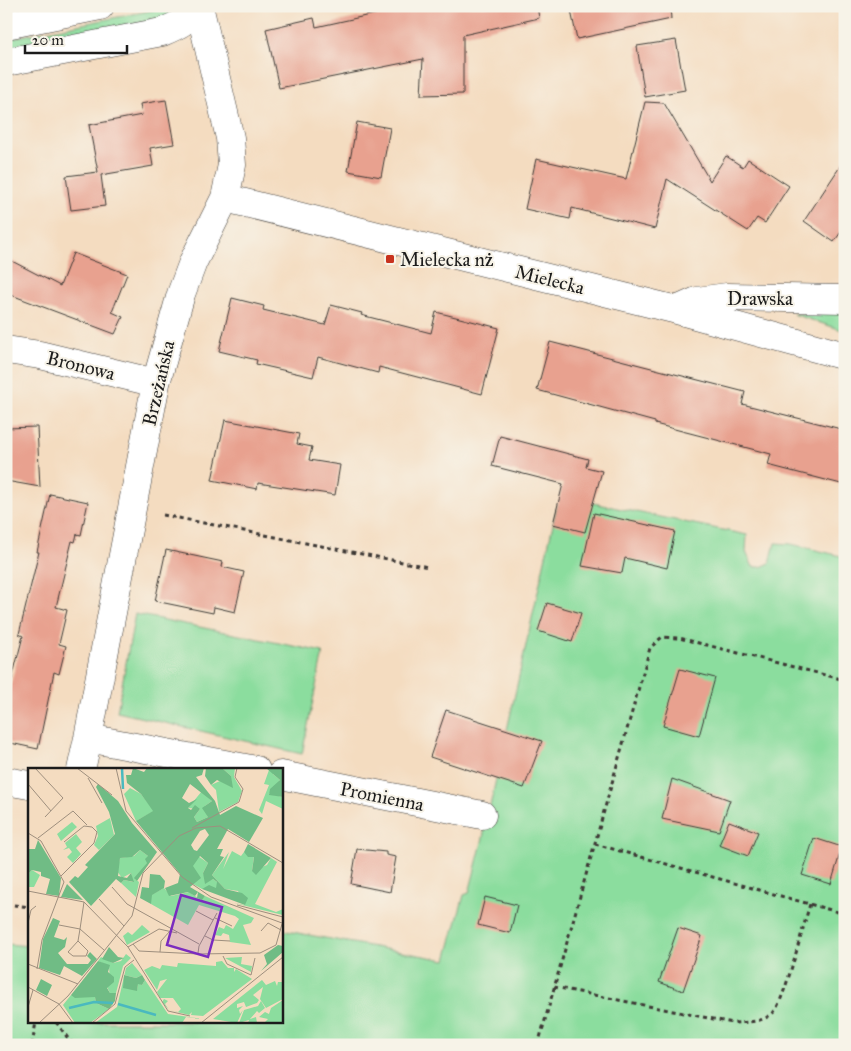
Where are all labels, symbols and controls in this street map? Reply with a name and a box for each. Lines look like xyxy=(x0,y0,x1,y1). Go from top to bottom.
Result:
scale bar xyxy=(25,22,128,54)
text: 20 m xyxy=(32,31,64,49)
place label: Mielecka nż xyxy=(400,248,494,271)
marker: Mielecka nż xyxy=(384,253,396,265)
street label: Mielecka xyxy=(513,260,588,299)
street label: Drawska xyxy=(727,287,794,310)
street label: Brzeżańska xyxy=(137,337,180,428)
street label: Bronowa xyxy=(44,346,118,385)
inset map xyxy=(28,768,282,1024)
street label: Promienna xyxy=(338,777,427,816)

